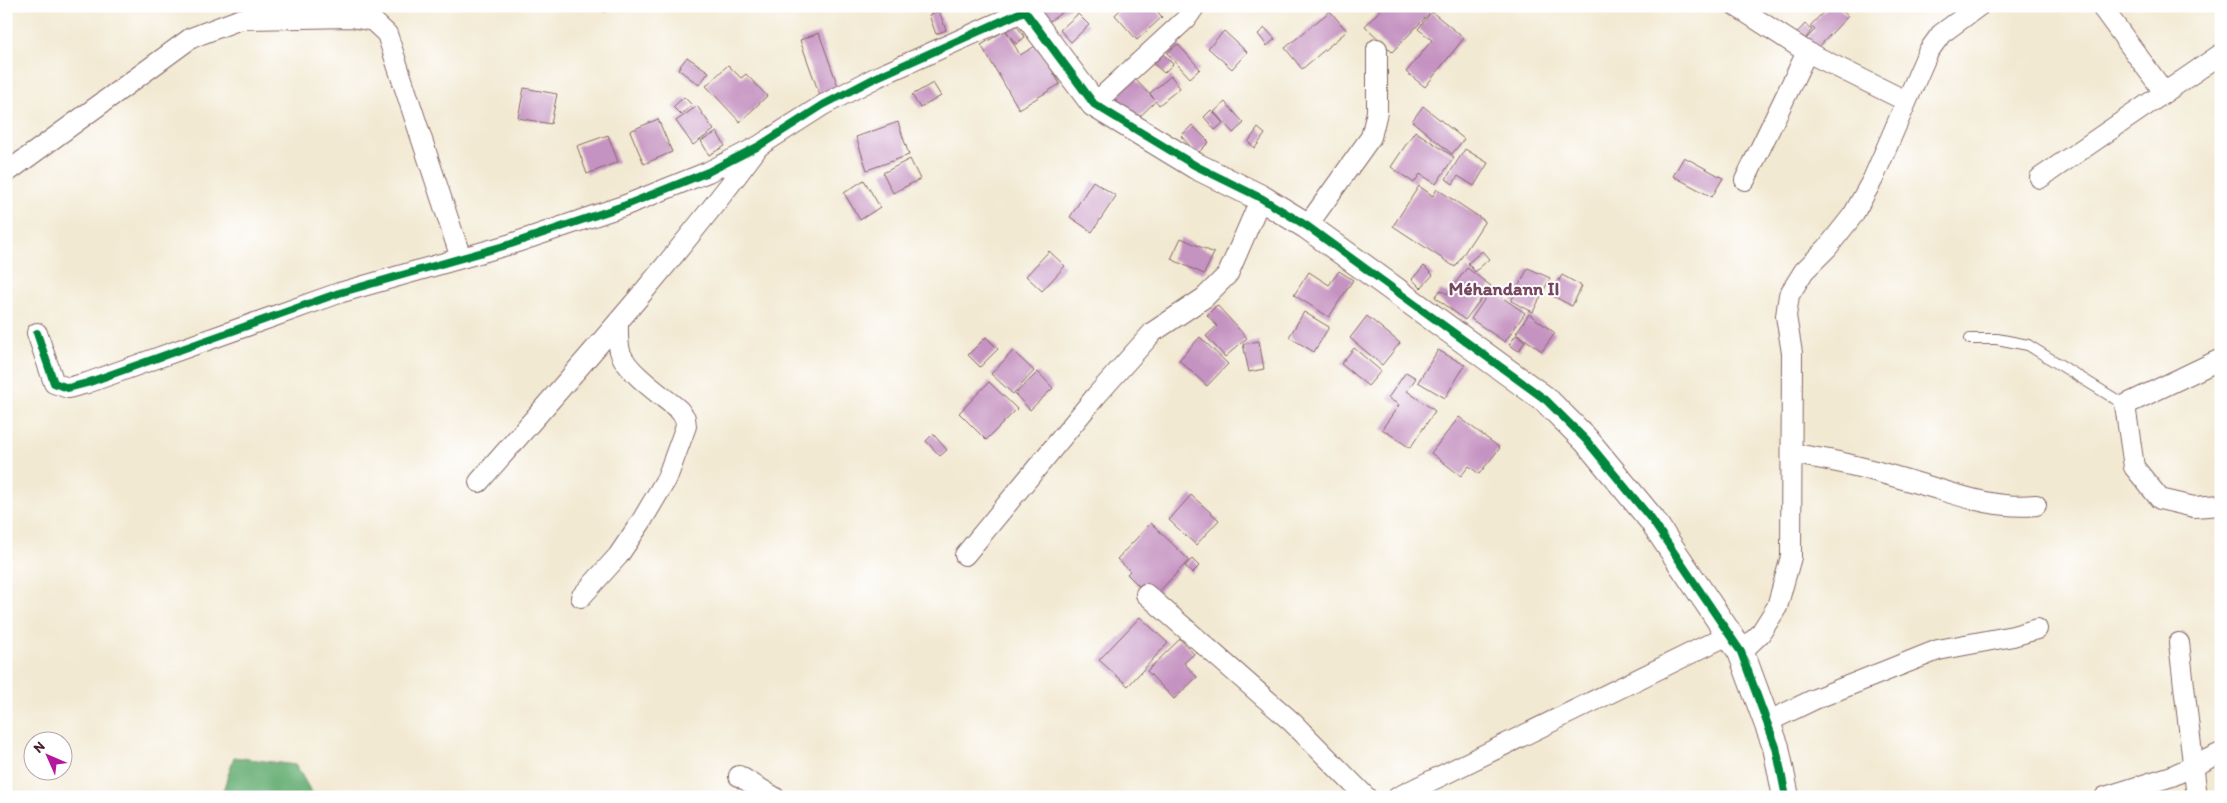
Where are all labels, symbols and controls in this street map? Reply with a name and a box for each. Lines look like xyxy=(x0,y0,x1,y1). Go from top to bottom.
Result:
district label: Méhandann II xyxy=(1448,277,1560,300)
north arrow xyxy=(22,730,72,780)
text: N xyxy=(30,738,49,757)

